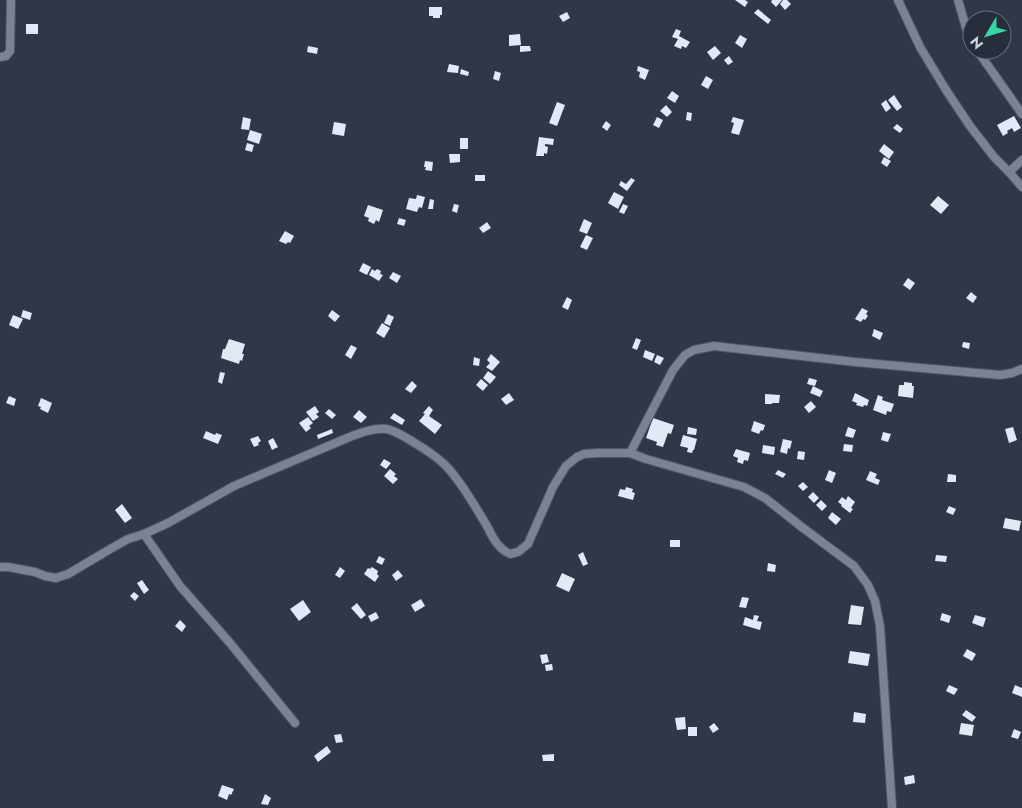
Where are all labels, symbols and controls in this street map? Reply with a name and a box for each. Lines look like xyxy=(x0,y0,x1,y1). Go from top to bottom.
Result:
north arrow xyxy=(962,10,1012,60)
text: N xyxy=(965,32,988,54)

